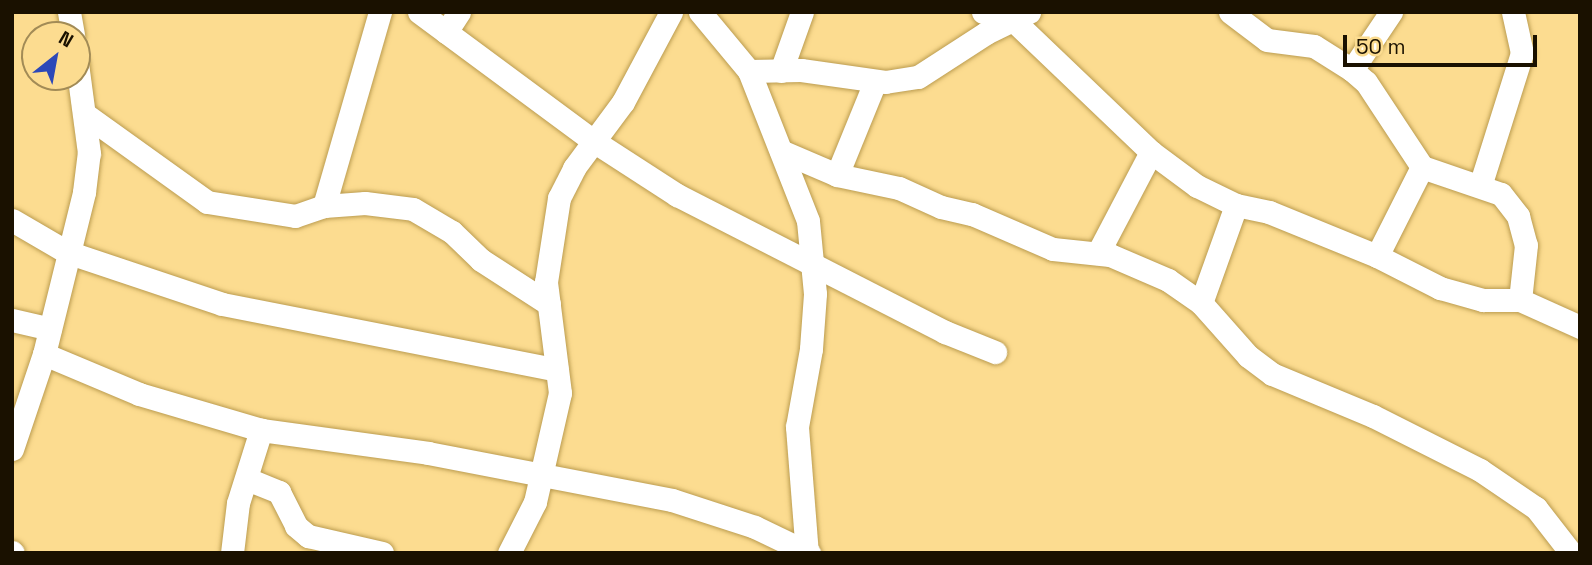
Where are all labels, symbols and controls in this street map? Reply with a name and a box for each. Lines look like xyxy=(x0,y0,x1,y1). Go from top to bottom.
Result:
north arrow xyxy=(21,21,91,91)
scale bar xyxy=(1347,21,1541,65)
text: N xyxy=(54,25,78,53)
text: 50 m xyxy=(1356,33,1406,60)

